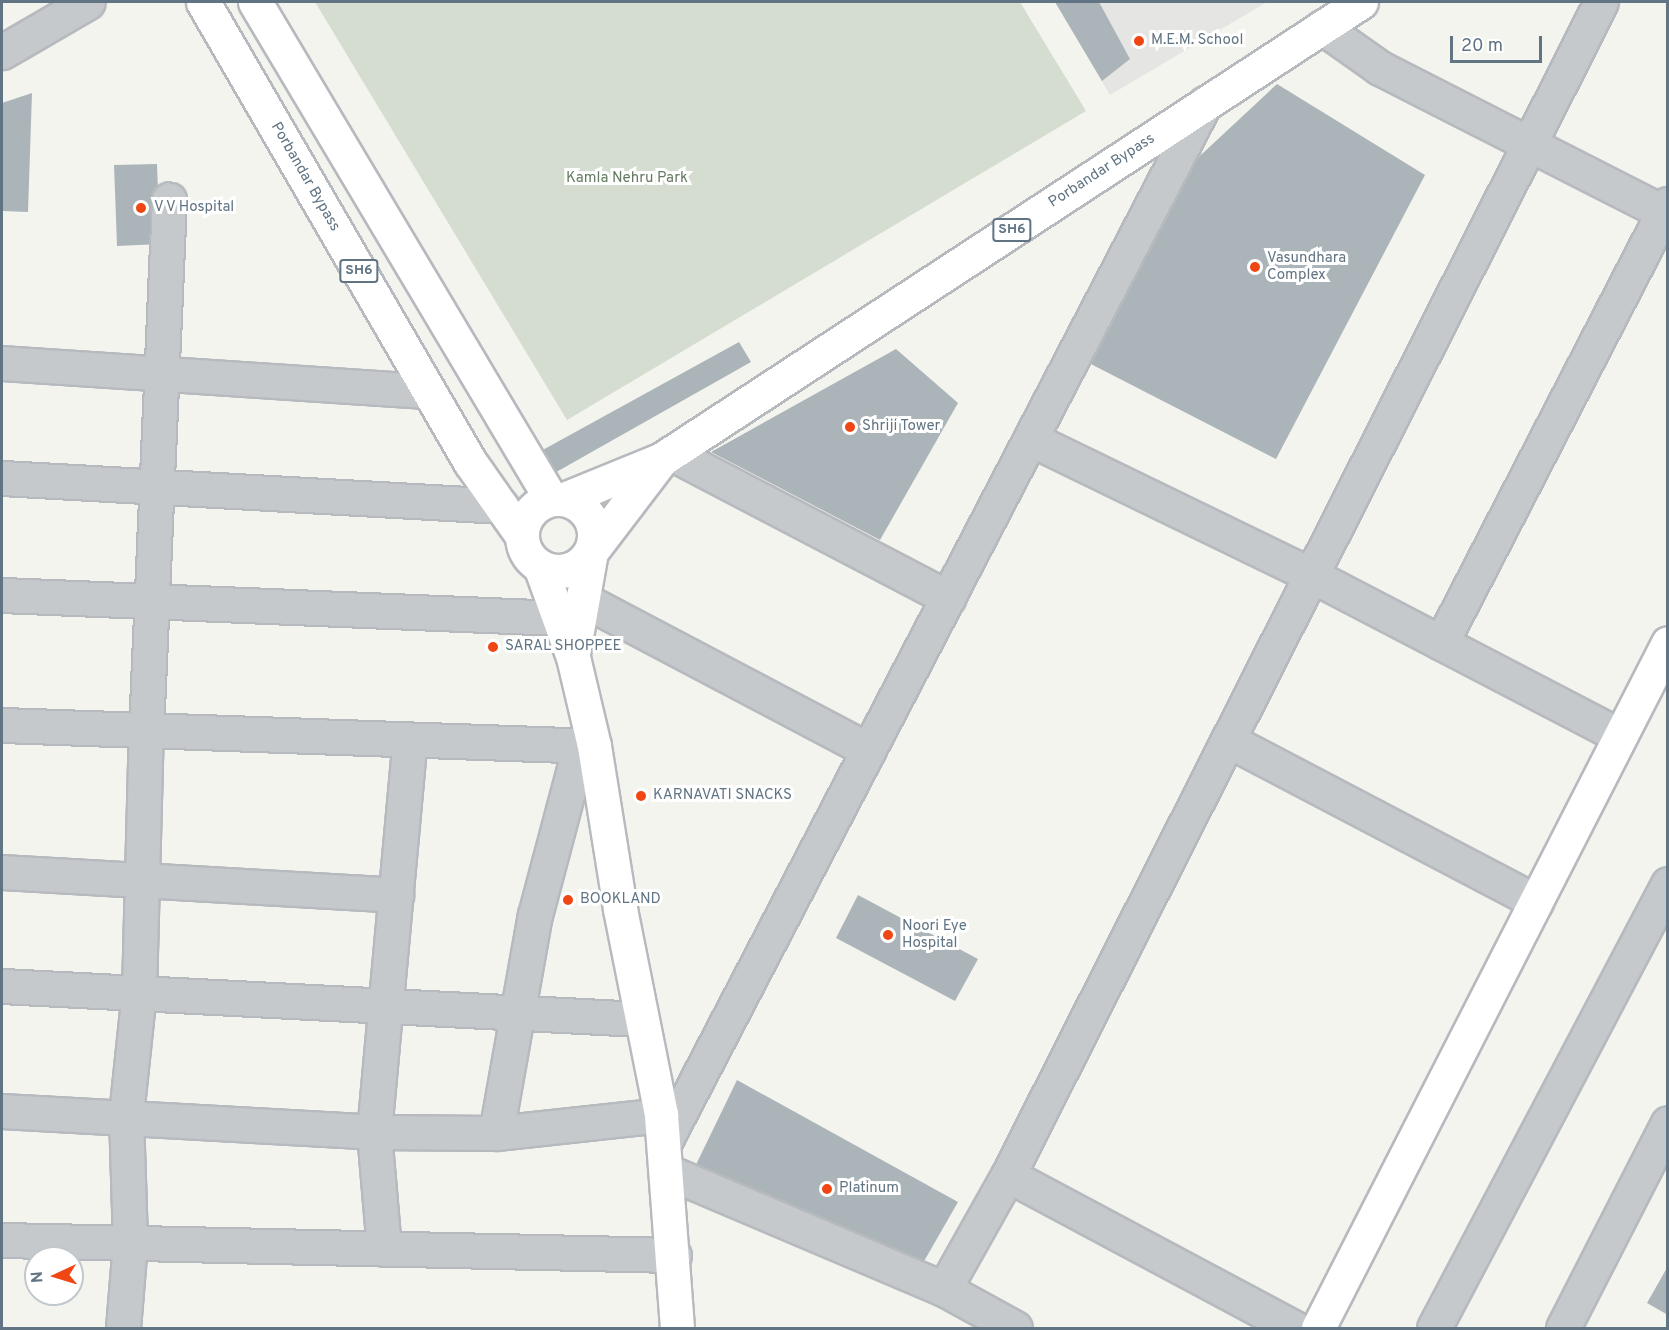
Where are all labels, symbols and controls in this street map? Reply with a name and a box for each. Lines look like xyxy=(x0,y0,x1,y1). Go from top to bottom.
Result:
scale bar xyxy=(1453,24,1544,62)
place label: M.E.M. School xyxy=(1151,32,1243,50)
marker: M.E.M. School xyxy=(1132,34,1146,48)
text: 20 m xyxy=(1461,35,1503,58)
street label: Porbandar Bypass xyxy=(266,119,344,235)
street label: Porbandar Bypass xyxy=(1046,130,1158,212)
park label: Kamla Nehru Park xyxy=(566,170,688,188)
marker: V V Hospital xyxy=(132,199,150,217)
place label: V V Hospital xyxy=(154,199,236,217)
road number: SH6 xyxy=(991,219,1033,241)
place label: Vasundhara Complex xyxy=(1267,249,1346,284)
road number: SH6 xyxy=(338,260,380,282)
marker: Vasundhara Complex xyxy=(1248,260,1262,274)
place label: Shriji Tower xyxy=(862,418,941,436)
marker: Shriji Tower xyxy=(843,420,857,434)
place label: SARAL SHOPPEE xyxy=(505,638,622,656)
marker: SARAL SHOPPEE xyxy=(486,640,500,654)
place label: KARNAVATI SNACKS xyxy=(653,787,792,805)
marker: KARNAVATI SNACKS xyxy=(634,789,648,803)
place label: BOOKLAND xyxy=(580,891,661,909)
marker: BOOKLAND xyxy=(561,893,575,907)
place label: Noori Eye Hospital xyxy=(902,917,967,952)
marker: Noori Eye Hospital xyxy=(879,926,897,944)
place label: Platinum xyxy=(839,1180,899,1198)
marker: Platinum xyxy=(820,1182,834,1196)
north arrow xyxy=(24,1246,84,1306)
text: N xyxy=(28,1271,48,1284)

